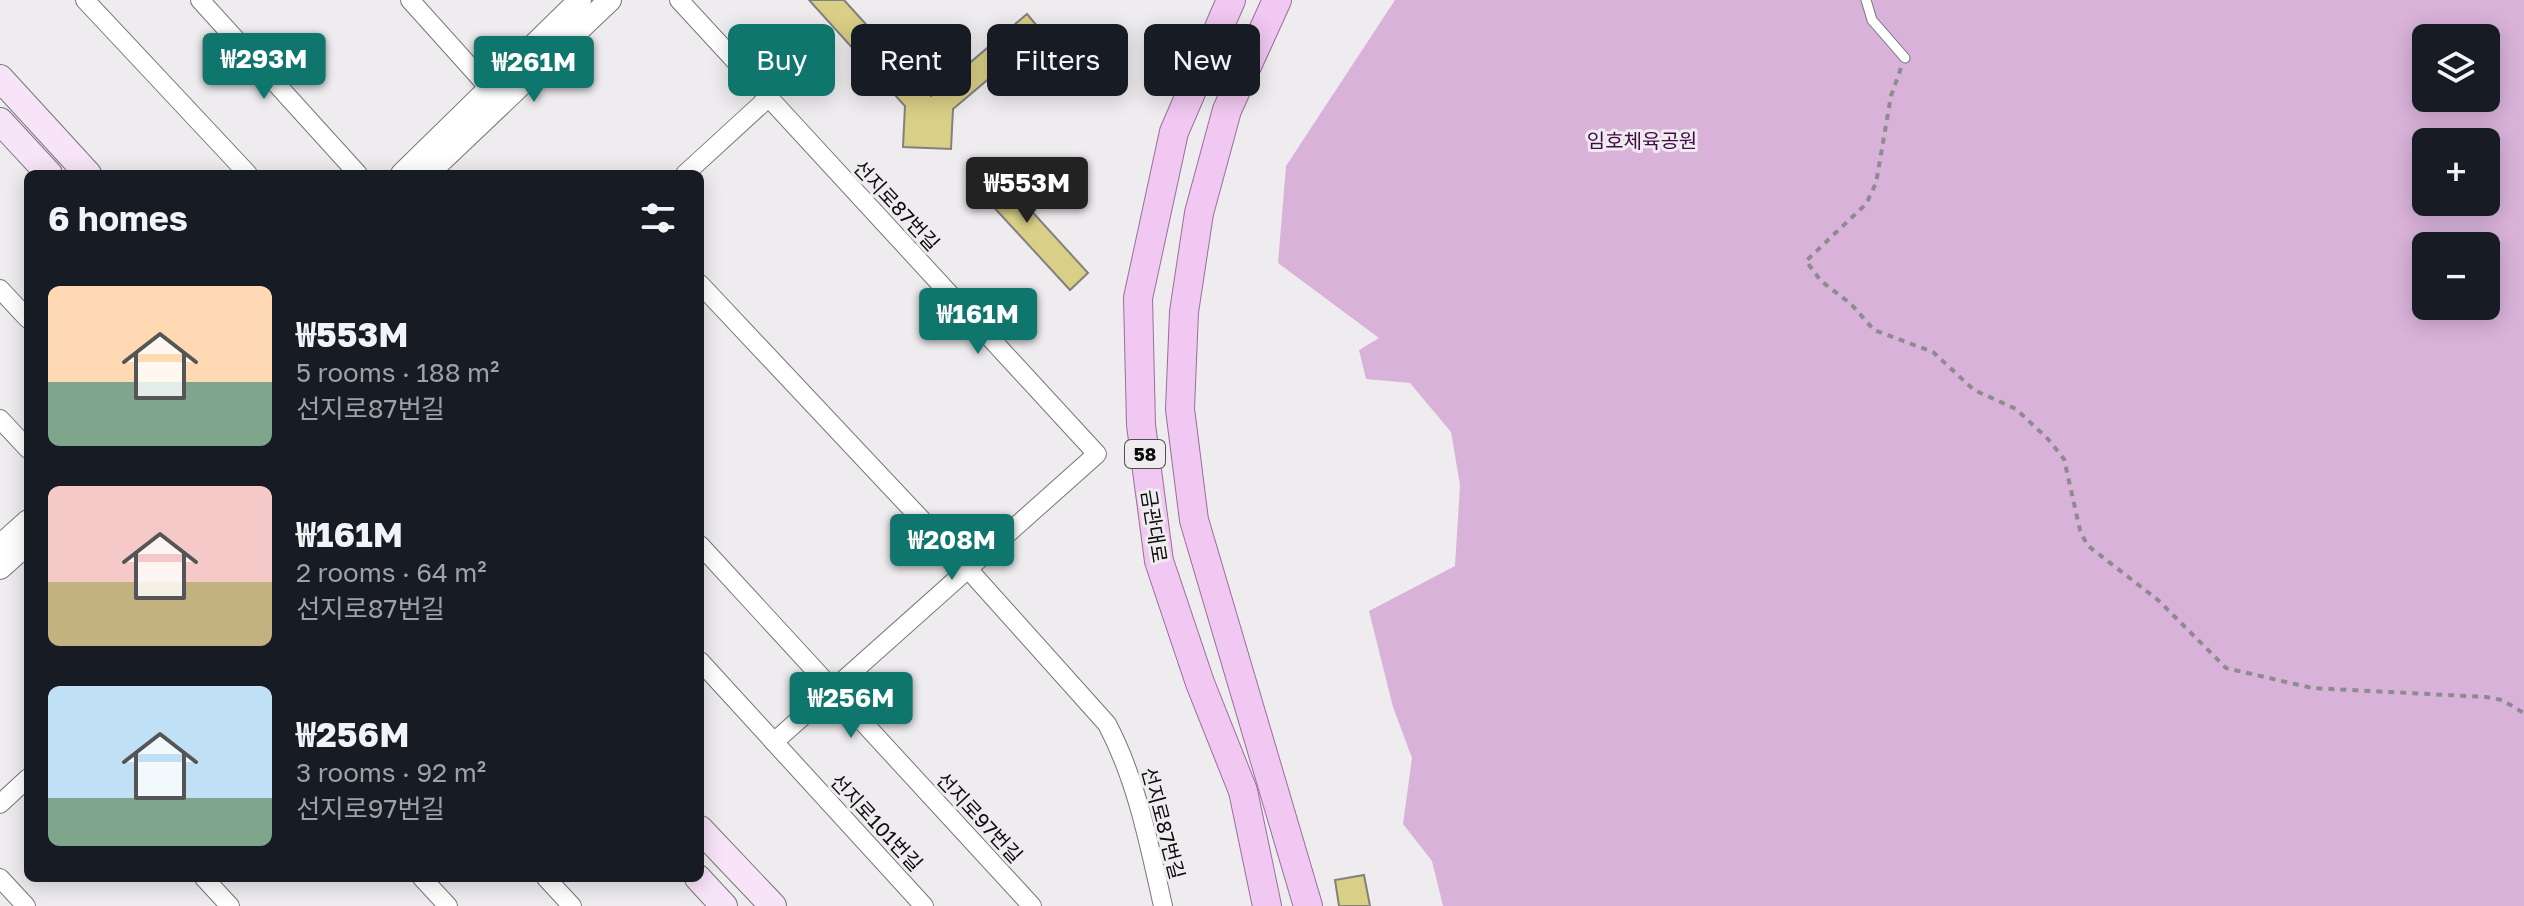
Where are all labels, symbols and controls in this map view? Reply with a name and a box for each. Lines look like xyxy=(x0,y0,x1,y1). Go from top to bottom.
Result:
chip: Buy xyxy=(728,24,835,96)
chip: Rent xyxy=(851,24,971,96)
chip: Filters xyxy=(987,24,1128,96)
chip: New xyxy=(1144,24,1260,96)
map controls xyxy=(2412,24,2500,320)
button: layers xyxy=(2412,24,2500,112)
pin: ₩293M xyxy=(208,33,320,101)
pin: ₩261M xyxy=(478,36,590,104)
text: ₩293M xyxy=(221,43,307,74)
text: ₩261M xyxy=(492,46,576,77)
park label: 임호체육공원 xyxy=(1587,128,1697,152)
button: + xyxy=(2412,128,2500,216)
street label: 선지로87번길 xyxy=(849,155,945,255)
pin: ₩553M xyxy=(971,157,1083,225)
text: ₩553M xyxy=(984,167,1070,198)
icon: filters xyxy=(636,196,680,240)
text: 6 homes xyxy=(48,198,188,238)
button: − xyxy=(2412,232,2500,320)
pin: ₩161M xyxy=(922,288,1034,356)
text: ₩161M xyxy=(937,298,1019,329)
text: ₩553M xyxy=(296,314,409,354)
icon: home xyxy=(112,318,208,414)
text: 5 rooms · 188 m² xyxy=(296,357,499,388)
text: 선지로87번길 xyxy=(296,393,445,424)
road number: 58 xyxy=(1125,440,1165,468)
street label: 금관대로 xyxy=(1137,488,1173,564)
text: ₩161M xyxy=(296,514,403,554)
pin: ₩208M xyxy=(896,514,1008,582)
icon: home xyxy=(112,518,208,614)
text: ₩208M xyxy=(908,524,996,555)
text: 2 rooms · 64 m² xyxy=(296,557,487,588)
text: 선지로87번길 xyxy=(296,593,445,624)
pin: ₩256M xyxy=(795,672,907,740)
text: ₩256M xyxy=(808,682,894,713)
text: ₩256M xyxy=(296,714,409,754)
icon: home xyxy=(112,718,208,814)
text: 3 rooms · 92 m² xyxy=(296,757,486,788)
street label: 선지로87번길 xyxy=(1138,764,1190,882)
street label: 선지로97번길 xyxy=(932,767,1028,867)
street label: 선지로101번길 xyxy=(826,769,928,875)
text: 선지로97번길 xyxy=(296,793,445,824)

